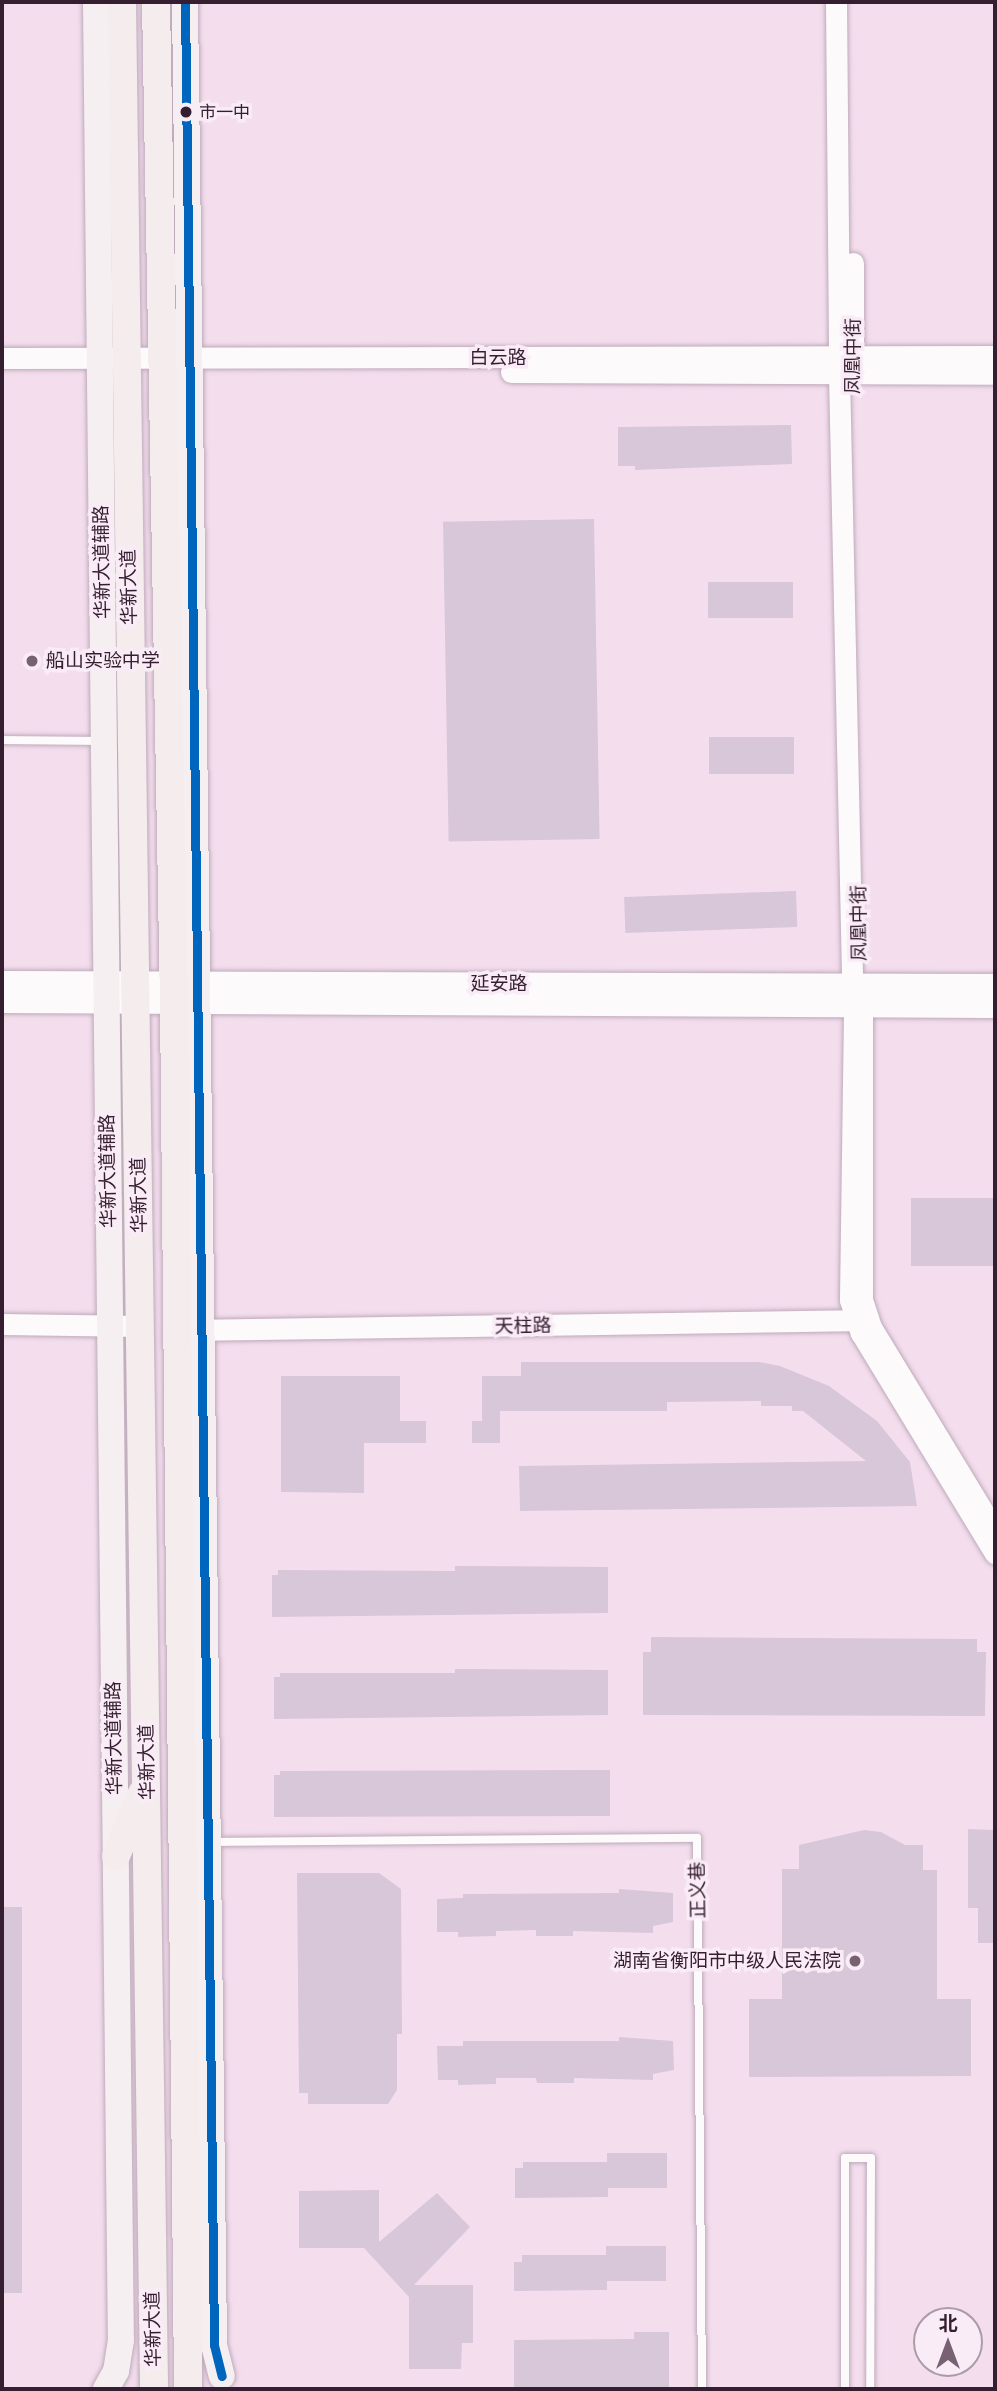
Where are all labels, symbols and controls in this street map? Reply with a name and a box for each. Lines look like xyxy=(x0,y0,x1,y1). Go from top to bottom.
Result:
place label: 市一中 xyxy=(199,102,250,122)
marker: 市一中 xyxy=(179,105,193,119)
street label: 凤凰中街 xyxy=(842,318,864,394)
street label: 白云路 xyxy=(470,347,526,369)
street label: 华新大道辅路 xyxy=(90,505,114,619)
street label: 华新大道 xyxy=(117,549,141,625)
place label: 船山实验中学 xyxy=(46,650,160,672)
marker: 船山实验中学 xyxy=(24,653,40,669)
street label: 凤凰中街 xyxy=(847,885,871,961)
street label: 延安路 xyxy=(471,973,527,995)
street label: 华新大道辅路 xyxy=(96,1114,120,1228)
street label: 华新大道 xyxy=(127,1157,151,1233)
street label: 天柱路 xyxy=(494,1314,552,1338)
street label: 华新大道辅路 xyxy=(102,1681,126,1795)
street label: 华新大道 xyxy=(135,1724,159,1800)
street label: 正义巷 xyxy=(686,1861,710,1919)
place label: 湖南省衡阳市中级人民法院 xyxy=(613,1950,841,1972)
marker: 湖南省衡阳市中级人民法院 xyxy=(847,1953,863,1969)
street label: 华新大道 xyxy=(141,2291,165,2367)
north arrow xyxy=(913,2307,983,2377)
text: 北 xyxy=(938,2310,958,2336)

